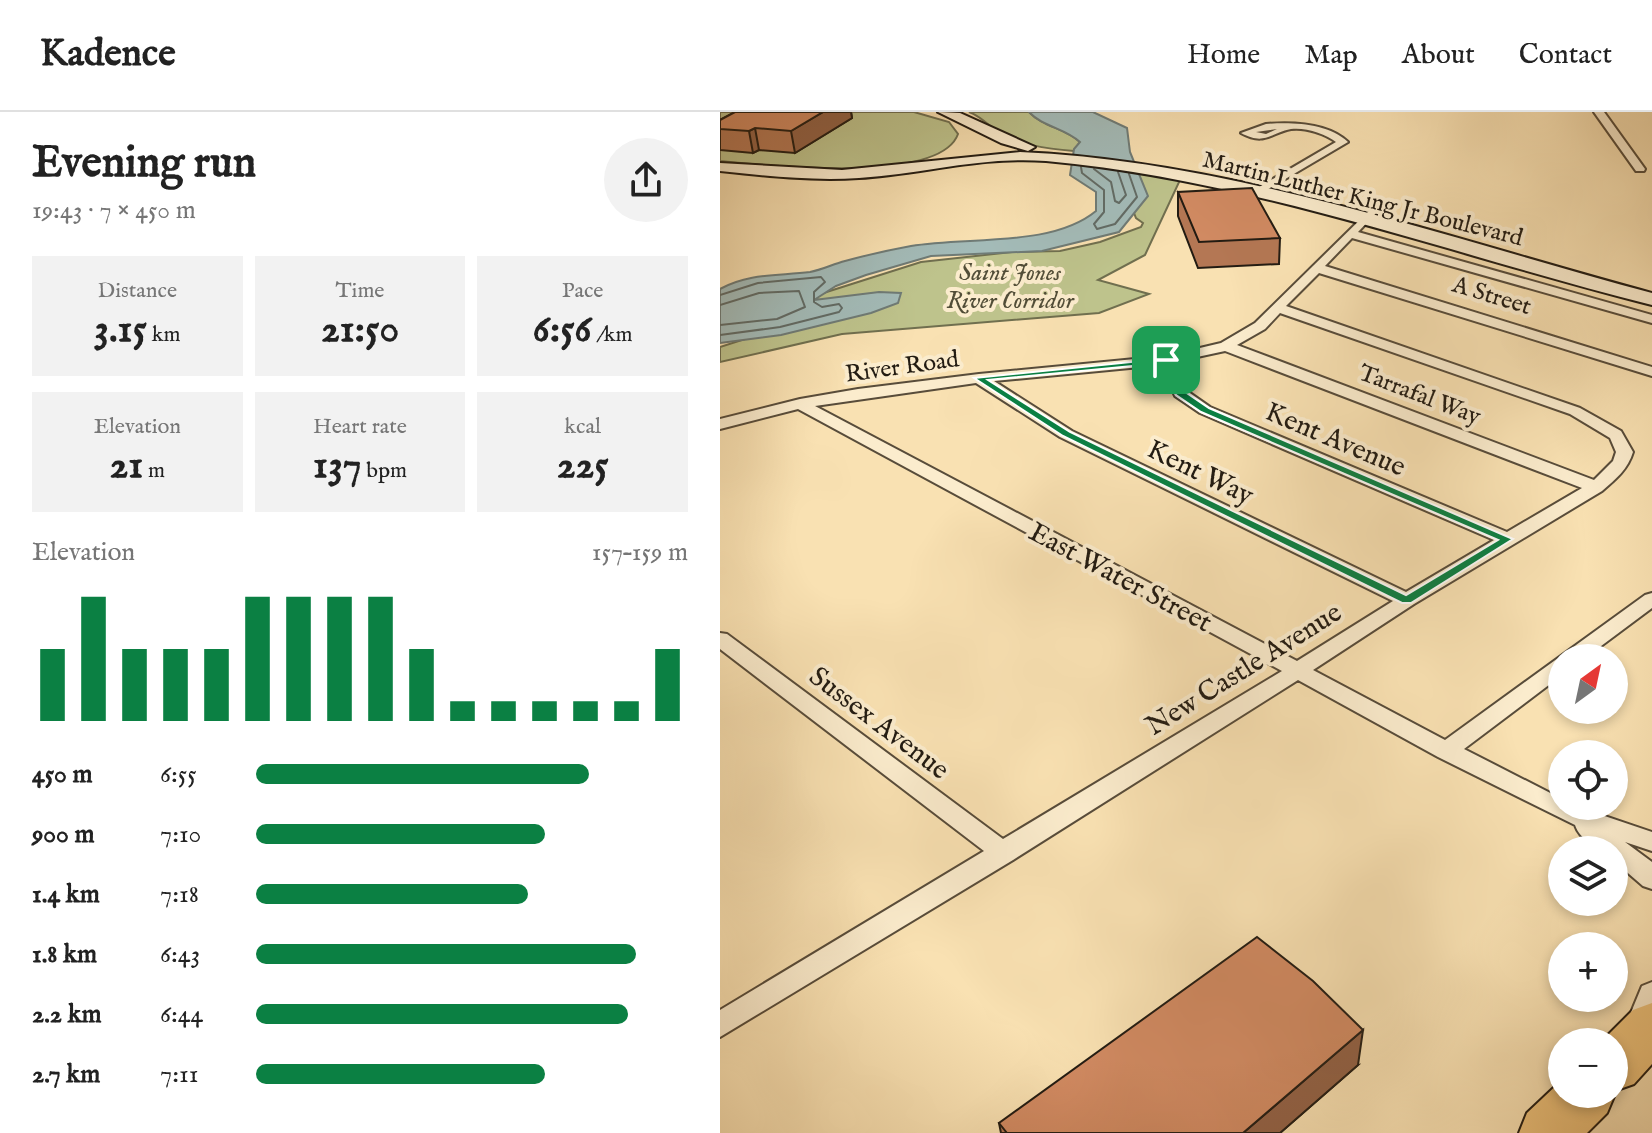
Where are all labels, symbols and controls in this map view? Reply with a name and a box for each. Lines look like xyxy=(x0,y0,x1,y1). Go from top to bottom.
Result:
text: Kadence xyxy=(40,31,176,79)
text: Home xyxy=(1187,38,1260,73)
text: Map xyxy=(1304,38,1358,73)
text: About xyxy=(1402,38,1475,73)
text: Contact xyxy=(1519,38,1612,73)
text: Evening run xyxy=(32,136,256,192)
button: share xyxy=(604,138,688,222)
street label: Martin Luther King Jr Boulevard xyxy=(1199,145,1526,254)
text: 19:43 · 7 × 450 m xyxy=(32,194,196,227)
park label: Saint Jones River Corridor xyxy=(946,258,1075,317)
street label: A Street xyxy=(1447,269,1535,323)
text: Distance xyxy=(98,277,177,305)
text: Time xyxy=(336,277,384,305)
text: Pace xyxy=(562,277,603,305)
text: 3.15 xyxy=(94,305,147,356)
text: 21:50 xyxy=(321,305,399,356)
text: 6:56 xyxy=(533,305,591,356)
text: km xyxy=(147,321,181,349)
text: /km xyxy=(591,321,633,349)
pin xyxy=(1132,326,1200,394)
icon: arrive xyxy=(1144,338,1188,382)
street label: River Road xyxy=(843,344,961,391)
street label: Tarrafal Way xyxy=(1354,358,1485,433)
street label: Kent Avenue xyxy=(1260,395,1411,486)
text: Elevation xyxy=(94,413,181,441)
text: Heart rate xyxy=(313,413,407,441)
text: kcal xyxy=(564,413,601,441)
street label: Kent Way xyxy=(1141,432,1259,514)
text: 21 xyxy=(110,441,143,492)
text: 137 xyxy=(313,441,362,492)
text: 225 xyxy=(557,441,609,492)
text: m xyxy=(143,457,165,485)
text: bpm xyxy=(362,457,407,485)
street label: East Water Street xyxy=(1022,515,1218,641)
text: Elevation xyxy=(32,536,135,569)
text: 157–159 m xyxy=(592,536,688,569)
street label: New Castle Avenue xyxy=(1140,596,1349,744)
north arrow xyxy=(1548,644,1628,724)
map controls xyxy=(1548,644,1628,1108)
street label: Sussex Avenue xyxy=(801,660,956,788)
button: locate xyxy=(1548,740,1628,820)
text: 450 m xyxy=(32,758,93,791)
text: 6:55 xyxy=(160,758,197,791)
text: 900 m xyxy=(32,818,95,851)
text: 7:10 xyxy=(160,818,201,851)
button: layers xyxy=(1548,836,1628,916)
text: 1.4 km xyxy=(32,878,100,911)
text: 7:18 xyxy=(160,878,199,911)
button: + xyxy=(1548,932,1628,1012)
text: 1.8 km xyxy=(32,938,97,971)
text: 6:43 xyxy=(160,938,200,971)
text: 2.2 km xyxy=(32,998,102,1031)
text: 6:44 xyxy=(160,998,203,1031)
button: − xyxy=(1548,1028,1628,1108)
text: 2.7 km xyxy=(32,1058,100,1091)
text: 7:11 xyxy=(160,1058,198,1091)

